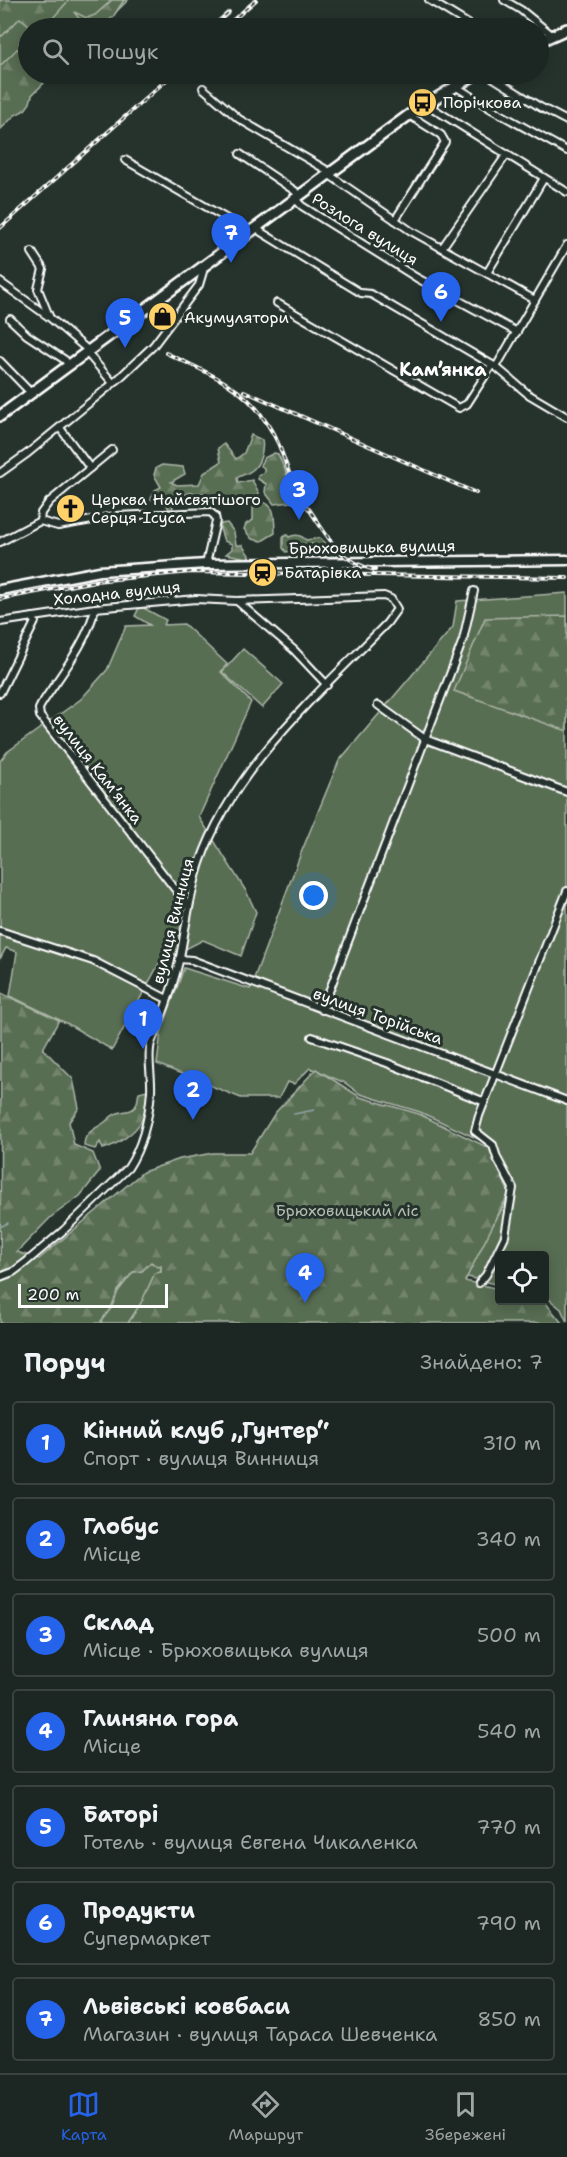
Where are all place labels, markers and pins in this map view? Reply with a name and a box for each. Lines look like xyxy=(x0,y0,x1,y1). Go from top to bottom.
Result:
bus stop icon: Порічкова xyxy=(406,86,438,118)
place label: Порічкова xyxy=(443,92,521,113)
pin: 7 xyxy=(212,214,250,263)
pin: 6 xyxy=(422,272,460,322)
pin: 5 xyxy=(106,298,144,348)
shop icon: Акумулятори xyxy=(147,301,179,333)
place label: Акумулятори xyxy=(184,307,289,328)
pin: 3 xyxy=(280,470,318,520)
place label: Церква Найсвятішого Серця Ісуса xyxy=(91,489,261,528)
church icon: Церква Найсвятішого Серця Ісуса xyxy=(54,492,86,524)
station icon: Батарівка xyxy=(247,556,279,588)
place label: Батарівка xyxy=(284,562,361,583)
pin: 1 xyxy=(124,1000,162,1049)
pin: 2 xyxy=(174,1070,212,1120)
pin: 4 xyxy=(286,1254,324,1303)

